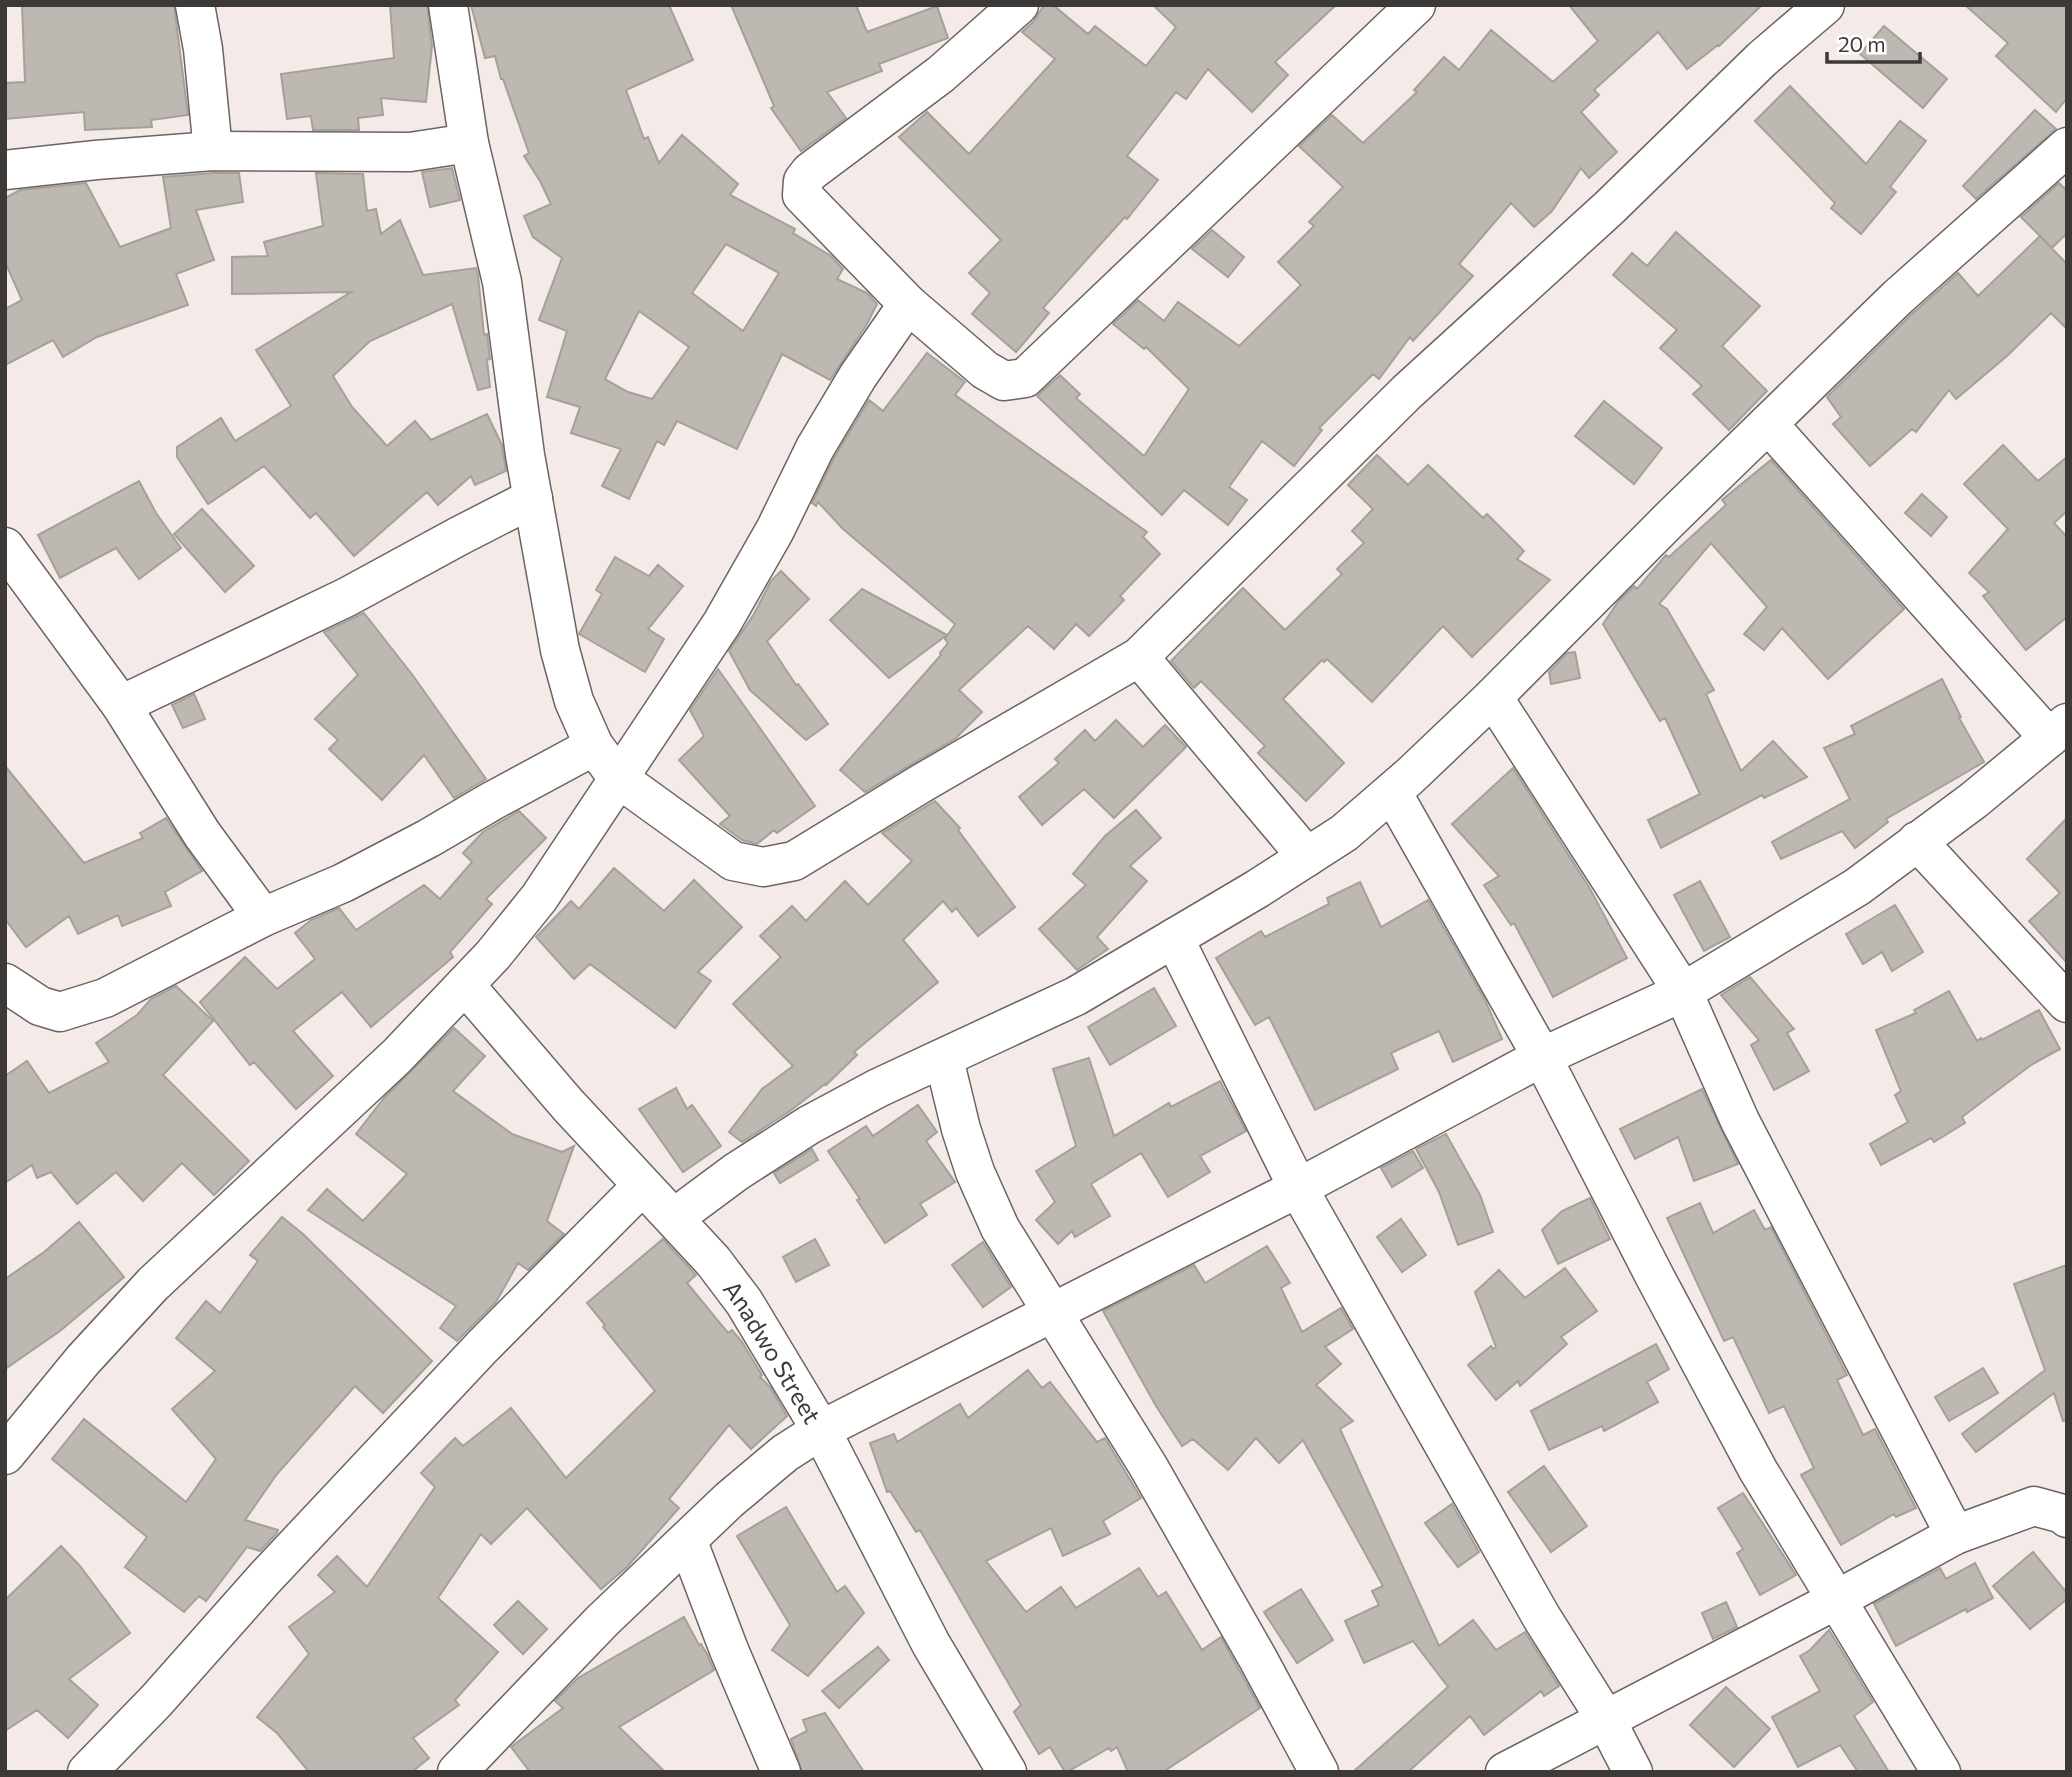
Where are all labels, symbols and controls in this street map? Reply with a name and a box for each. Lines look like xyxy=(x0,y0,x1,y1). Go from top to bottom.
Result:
scale bar xyxy=(1827,21,1920,65)
text: 20 m xyxy=(1838,31,1886,56)
street label: Anadwo Street xyxy=(718,1274,828,1428)

